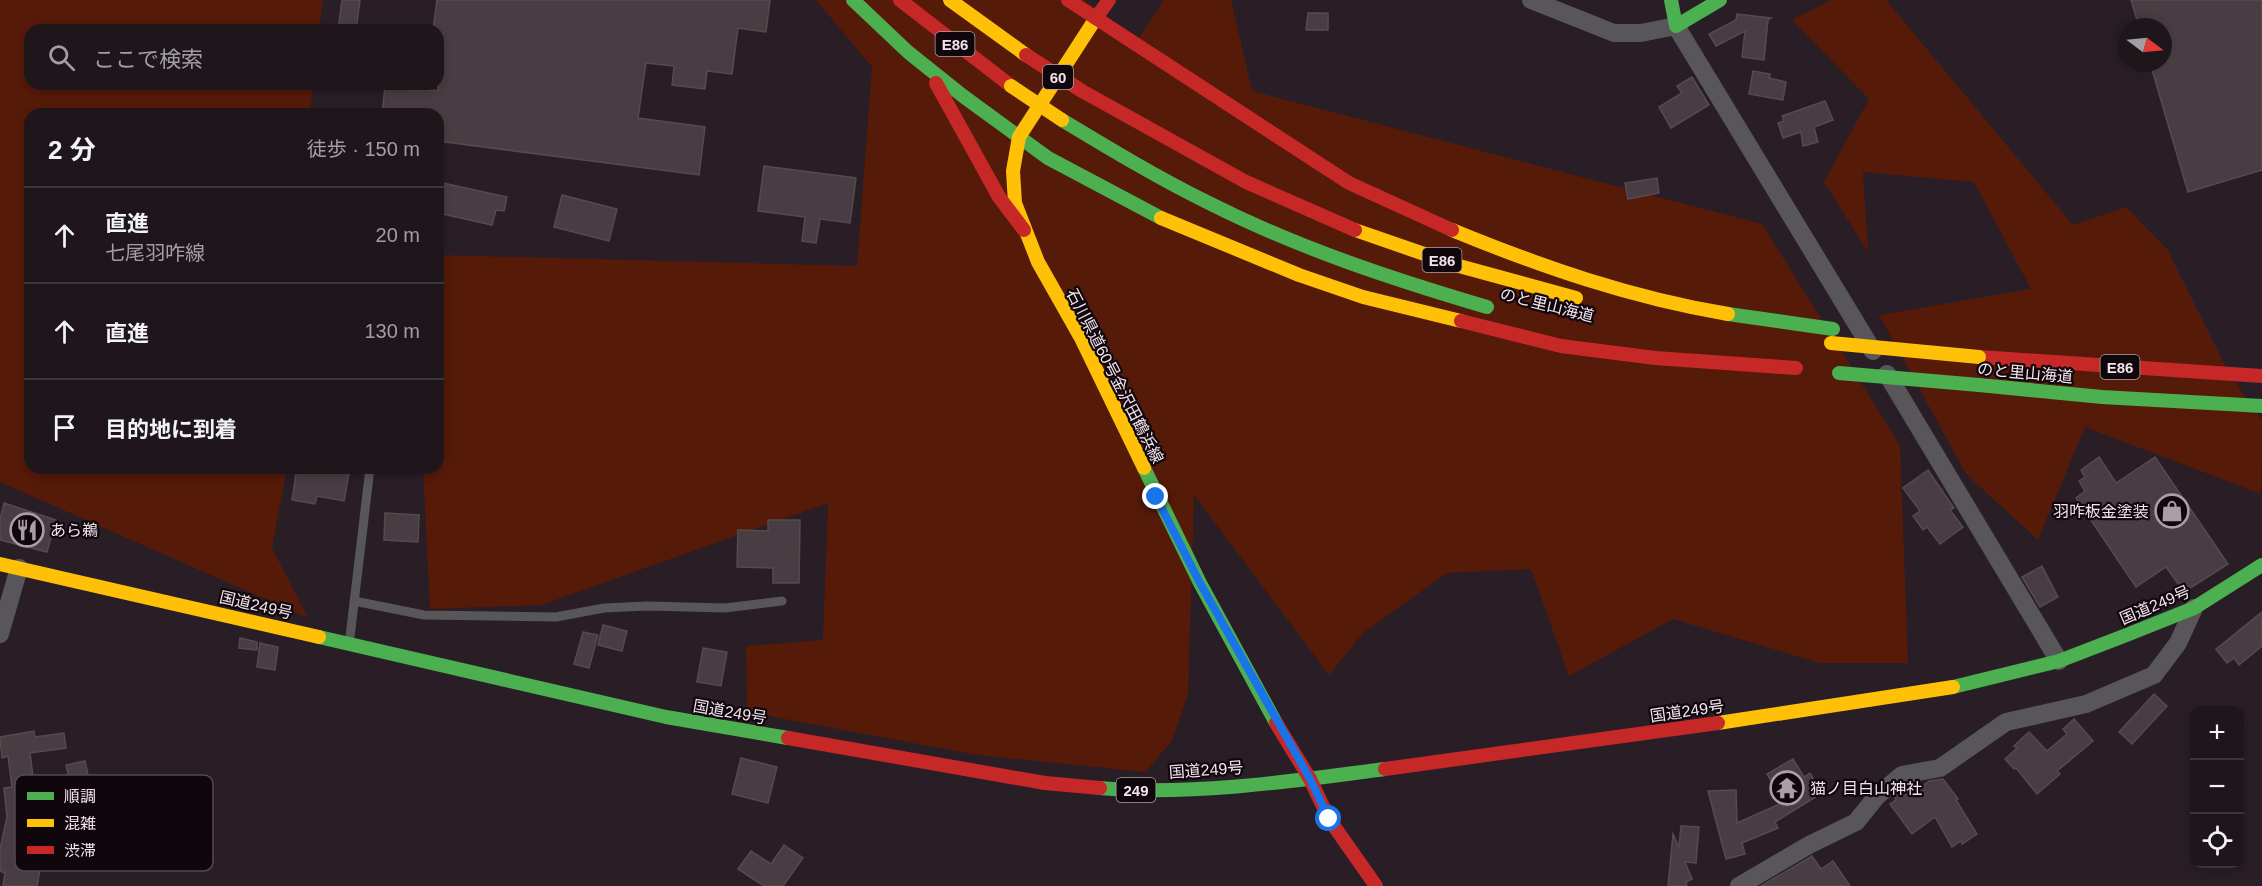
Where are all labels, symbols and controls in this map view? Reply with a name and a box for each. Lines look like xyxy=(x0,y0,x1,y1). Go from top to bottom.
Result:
north arrow xyxy=(2118,18,2172,72)
search box xyxy=(24,24,444,90)
road number: E86 xyxy=(936,32,974,56)
icon: search xyxy=(45,41,78,74)
text: ここで検索 xyxy=(93,47,203,72)
road number: 60 xyxy=(1043,65,1073,89)
text: 2 分 xyxy=(48,135,96,165)
text: 徒歩 · 150 m xyxy=(307,138,420,160)
text: 直進 xyxy=(105,211,149,236)
icon: ahead xyxy=(48,219,81,252)
text: 20 m xyxy=(376,224,420,246)
text: 七尾羽咋線 xyxy=(105,242,205,264)
road number: E86 xyxy=(1422,248,1462,272)
street label: のと里山海道 xyxy=(1498,285,1596,325)
street label: 石川県道60号金沢田鶴浜線 xyxy=(1063,286,1167,466)
icon: ahead xyxy=(48,315,81,348)
text: 130 m xyxy=(364,320,420,342)
text: 直進 xyxy=(105,321,149,346)
road number: E86 xyxy=(2100,355,2140,379)
street label: のと里山海道 xyxy=(1976,360,2074,386)
icon: arrive xyxy=(48,411,81,444)
text: 目的地に到着 xyxy=(105,417,237,442)
route end xyxy=(1142,483,1168,509)
shop icon: 羽咋板金塗装 xyxy=(2154,493,2190,529)
place label: 羽咋板金塗装 xyxy=(2053,503,2149,520)
restaurant icon: あら鵜 xyxy=(9,512,45,548)
place label: あら鵜 xyxy=(50,522,98,539)
street label: 国道249号 xyxy=(2117,583,2193,627)
street label: 国道249号 xyxy=(218,588,294,622)
street label: 国道249号 xyxy=(692,697,768,727)
street label: 国道249号 xyxy=(1649,697,1725,725)
map controls xyxy=(2190,706,2244,868)
button: + xyxy=(2190,706,2244,760)
street label: 国道249号 xyxy=(1168,759,1244,781)
button: − xyxy=(2190,760,2244,814)
temple icon: 猫ノ目白山神社 xyxy=(1769,770,1805,806)
legend xyxy=(15,775,213,871)
road number: 249 xyxy=(1116,778,1156,802)
place label: 猫ノ目白山神社 xyxy=(1810,780,1922,797)
text: 順調 xyxy=(64,788,96,805)
route start xyxy=(1315,805,1341,831)
button: locate xyxy=(2190,814,2244,868)
text: 混雑 xyxy=(64,815,96,832)
text: 渋滞 xyxy=(64,842,96,859)

